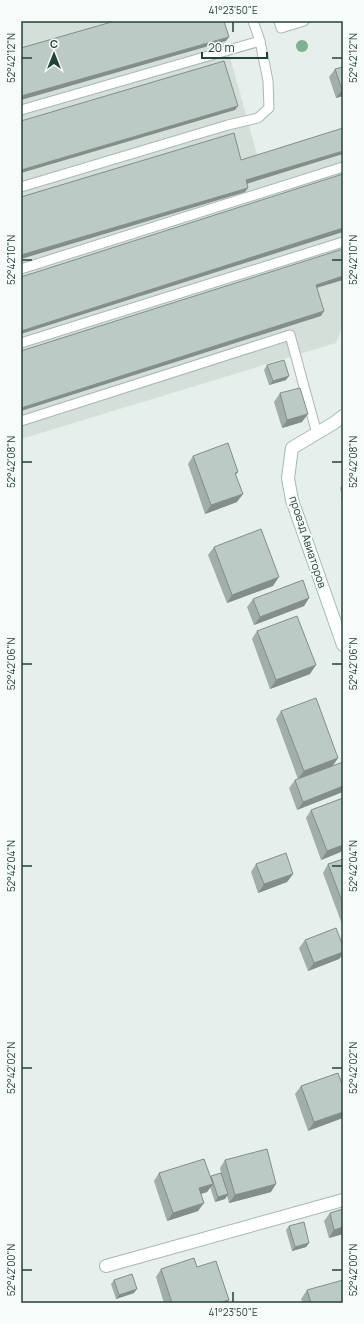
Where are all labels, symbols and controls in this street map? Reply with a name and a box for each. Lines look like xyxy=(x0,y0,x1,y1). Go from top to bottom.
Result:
text: 41°23'50"E xyxy=(208,3,258,17)
text: 52°42'12"N xyxy=(4,33,18,83)
text: 52°42'12"N xyxy=(346,33,360,83)
north arrow xyxy=(34,34,74,74)
scale bar xyxy=(202,34,267,60)
text: С xyxy=(50,36,58,51)
text: 20 m xyxy=(208,39,235,56)
text: 52°42'10"N xyxy=(4,235,18,285)
text: 52°42'10"N xyxy=(346,235,360,285)
text: 52°42'08"N xyxy=(4,436,18,488)
text: 52°42'08"N xyxy=(346,436,360,488)
street label: проезд Авиаторов xyxy=(287,494,330,590)
text: 52°42'06"N xyxy=(4,638,18,690)
text: 52°42'06"N xyxy=(346,638,360,690)
text: 52°42'04"N xyxy=(4,840,18,892)
text: 52°42'04"N xyxy=(346,840,360,892)
text: 52°42'02"N xyxy=(4,1042,18,1094)
text: 52°42'02"N xyxy=(346,1042,360,1094)
text: 52°42'00"N xyxy=(4,1244,18,1296)
text: 52°42'00"N xyxy=(346,1244,360,1296)
text: 41°23'50"E xyxy=(208,1305,258,1319)

